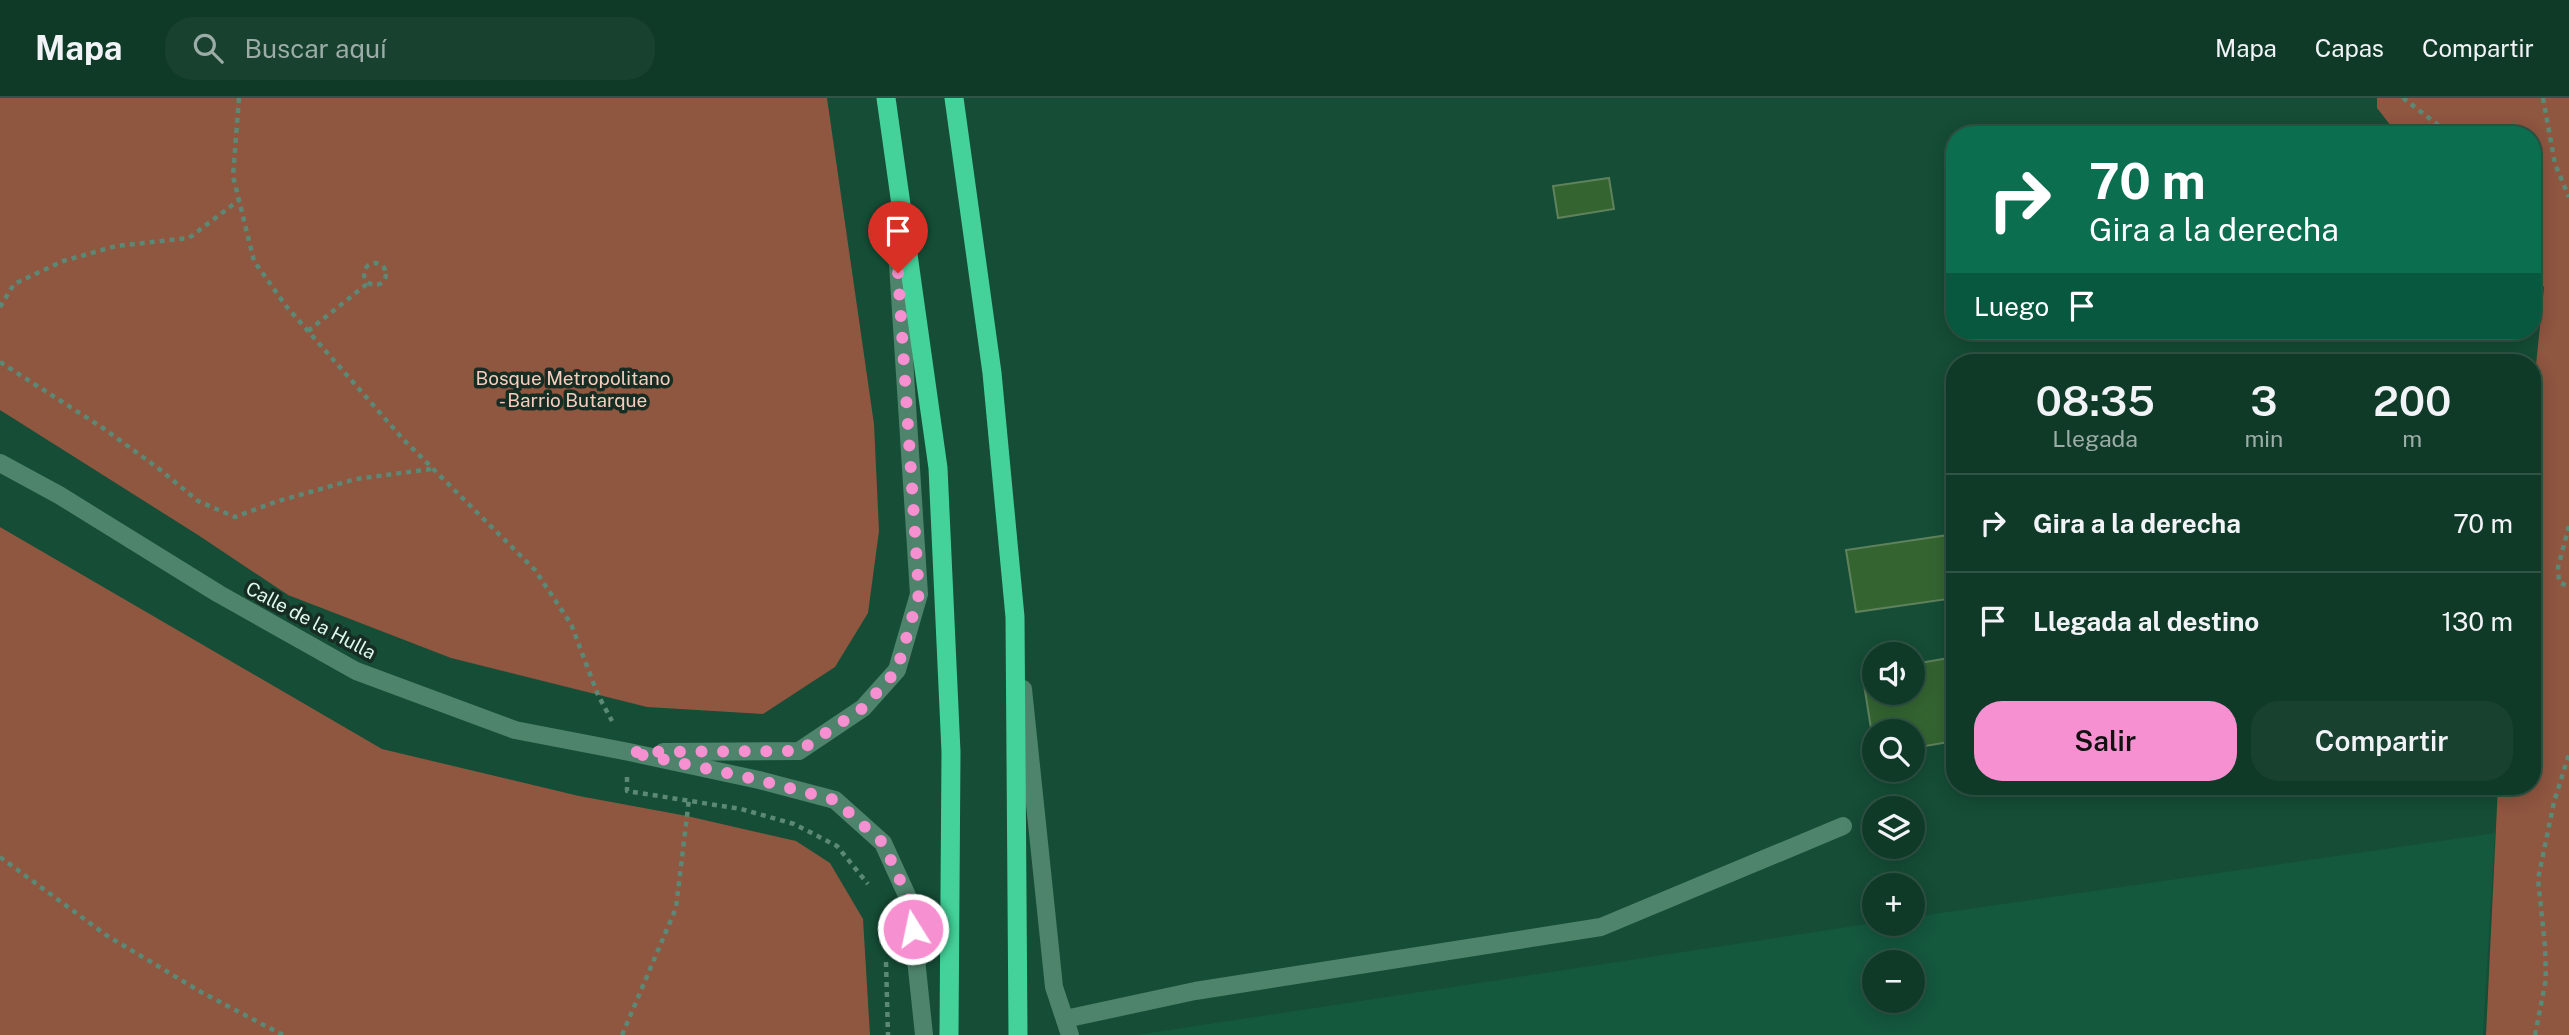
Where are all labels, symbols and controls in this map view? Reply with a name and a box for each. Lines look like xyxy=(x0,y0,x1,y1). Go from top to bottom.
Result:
search box xyxy=(165,17,655,80)
text: Mapa xyxy=(35,29,123,67)
icon: search xyxy=(189,29,227,67)
text: Buscar aquí xyxy=(245,33,386,64)
text: Mapa xyxy=(2215,34,2277,62)
text: Capas xyxy=(2315,34,2384,62)
text: Compartir xyxy=(2422,34,2534,62)
text: 70 m xyxy=(2089,152,2206,210)
icon: right xyxy=(1974,154,2065,245)
pin xyxy=(868,201,928,273)
text: Gira a la derecha xyxy=(2089,211,2339,248)
icon: arrive xyxy=(879,212,917,250)
icon: arrive xyxy=(2063,287,2101,325)
text: Luego xyxy=(1974,291,2049,322)
park label: Bosque Metropolitano - Barrio Butarque xyxy=(475,367,671,411)
text: 08:35 xyxy=(2035,376,2155,425)
text: 3 xyxy=(2250,376,2278,425)
text: 200 xyxy=(2373,376,2452,425)
text: Llegada xyxy=(2052,425,2138,452)
text: min xyxy=(2244,425,2283,452)
text: m xyxy=(2402,425,2422,452)
icon: right xyxy=(1974,504,2012,542)
text: Gira a la derecha xyxy=(2033,508,2241,539)
text: 70 m xyxy=(2453,508,2513,539)
street label: Calle de la Hulla xyxy=(242,576,380,664)
icon: arrive xyxy=(1974,602,2012,640)
text: Llegada al destino xyxy=(2033,606,2259,637)
text: 130 m xyxy=(2441,606,2513,637)
map controls xyxy=(1862,642,1925,1013)
button: sound xyxy=(1862,642,1925,705)
button: Salir xyxy=(1974,701,2237,781)
button: Compartir xyxy=(2251,701,2513,781)
button: search xyxy=(1862,719,1925,782)
button: layers xyxy=(1862,796,1925,859)
button: + xyxy=(1862,873,1925,936)
position arrow xyxy=(876,892,950,966)
button: − xyxy=(1862,950,1925,1013)

